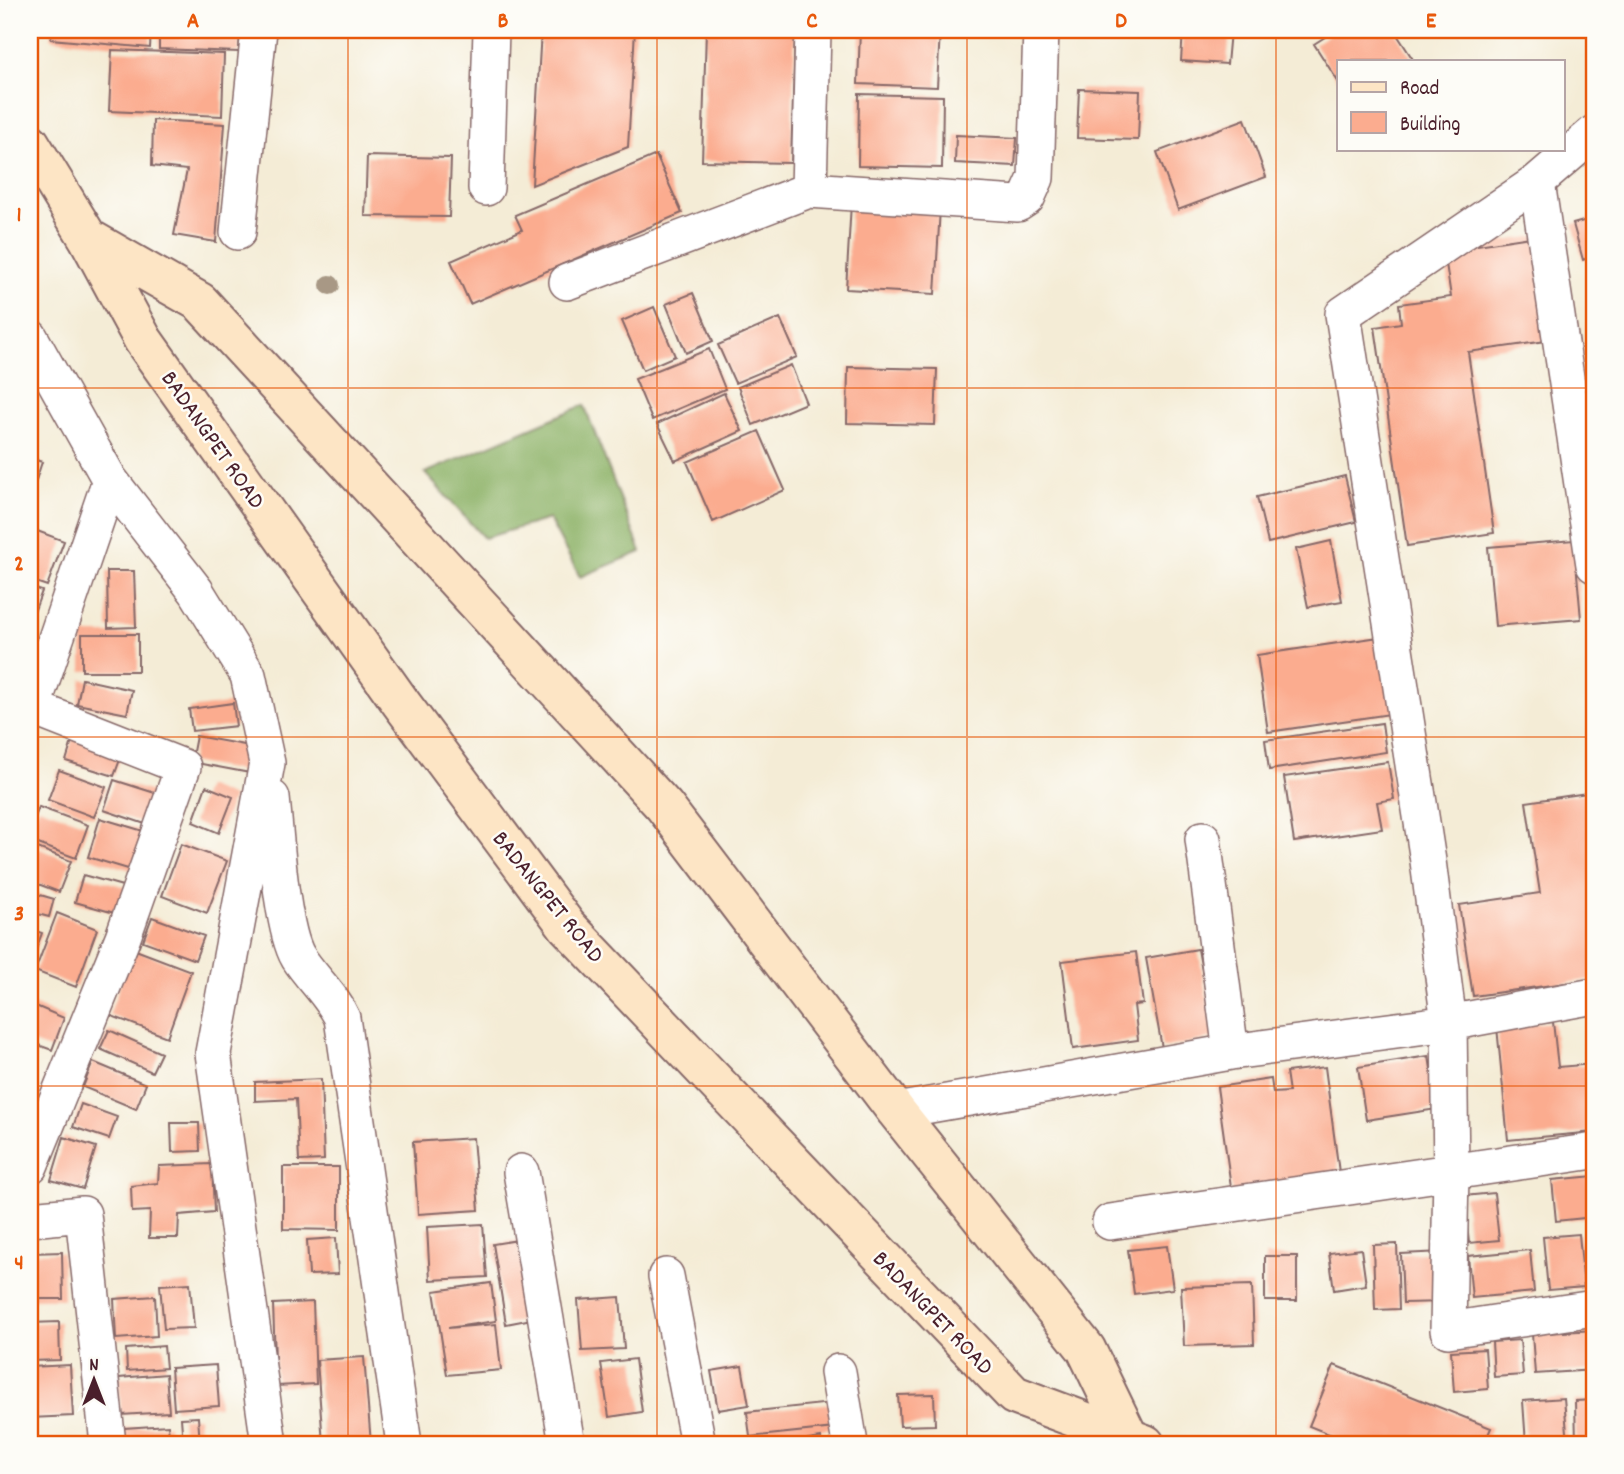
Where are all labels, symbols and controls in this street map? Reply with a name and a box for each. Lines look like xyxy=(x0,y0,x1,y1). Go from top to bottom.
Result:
text: A xyxy=(187,6,199,39)
text: B xyxy=(498,6,509,39)
text: C xyxy=(806,6,818,39)
text: D xyxy=(1115,6,1127,39)
text: E xyxy=(1426,6,1437,39)
legend xyxy=(1337,60,1564,150)
text: Road xyxy=(1400,75,1439,105)
text: Building xyxy=(1400,111,1460,141)
text: 1 xyxy=(16,200,22,233)
street label: BADANGPET ROAD xyxy=(151,365,272,517)
text: 2 xyxy=(14,549,24,582)
street label: BADANGPET ROAD xyxy=(483,824,611,971)
text: 3 xyxy=(14,899,24,932)
street label: BADANGPET ROAD xyxy=(863,1244,1000,1384)
text: 4 xyxy=(14,1248,24,1281)
north arrow xyxy=(60,1344,130,1414)
text: N xyxy=(89,1353,99,1380)

